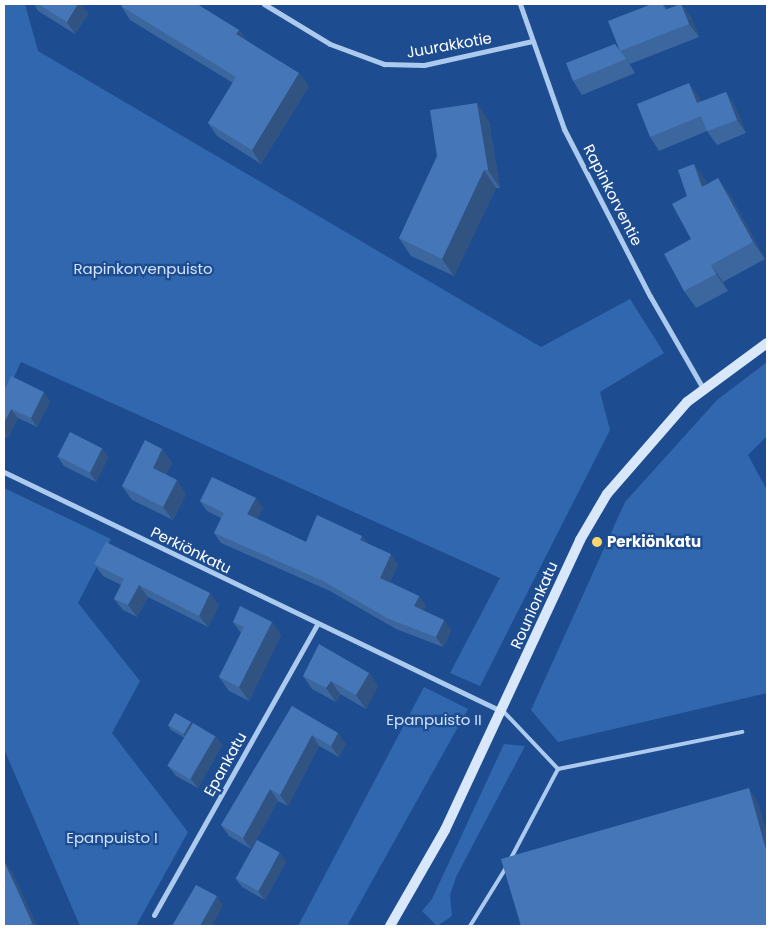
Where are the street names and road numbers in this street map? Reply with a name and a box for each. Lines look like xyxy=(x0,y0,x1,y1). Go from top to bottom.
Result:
street label: Juurakkotie xyxy=(405,29,493,61)
street label: Rapinkorventie xyxy=(580,141,646,249)
street label: Perkiönkatu xyxy=(148,523,234,577)
street label: Rounionkatu xyxy=(507,559,561,651)
street label: Epankatu xyxy=(200,729,250,799)

